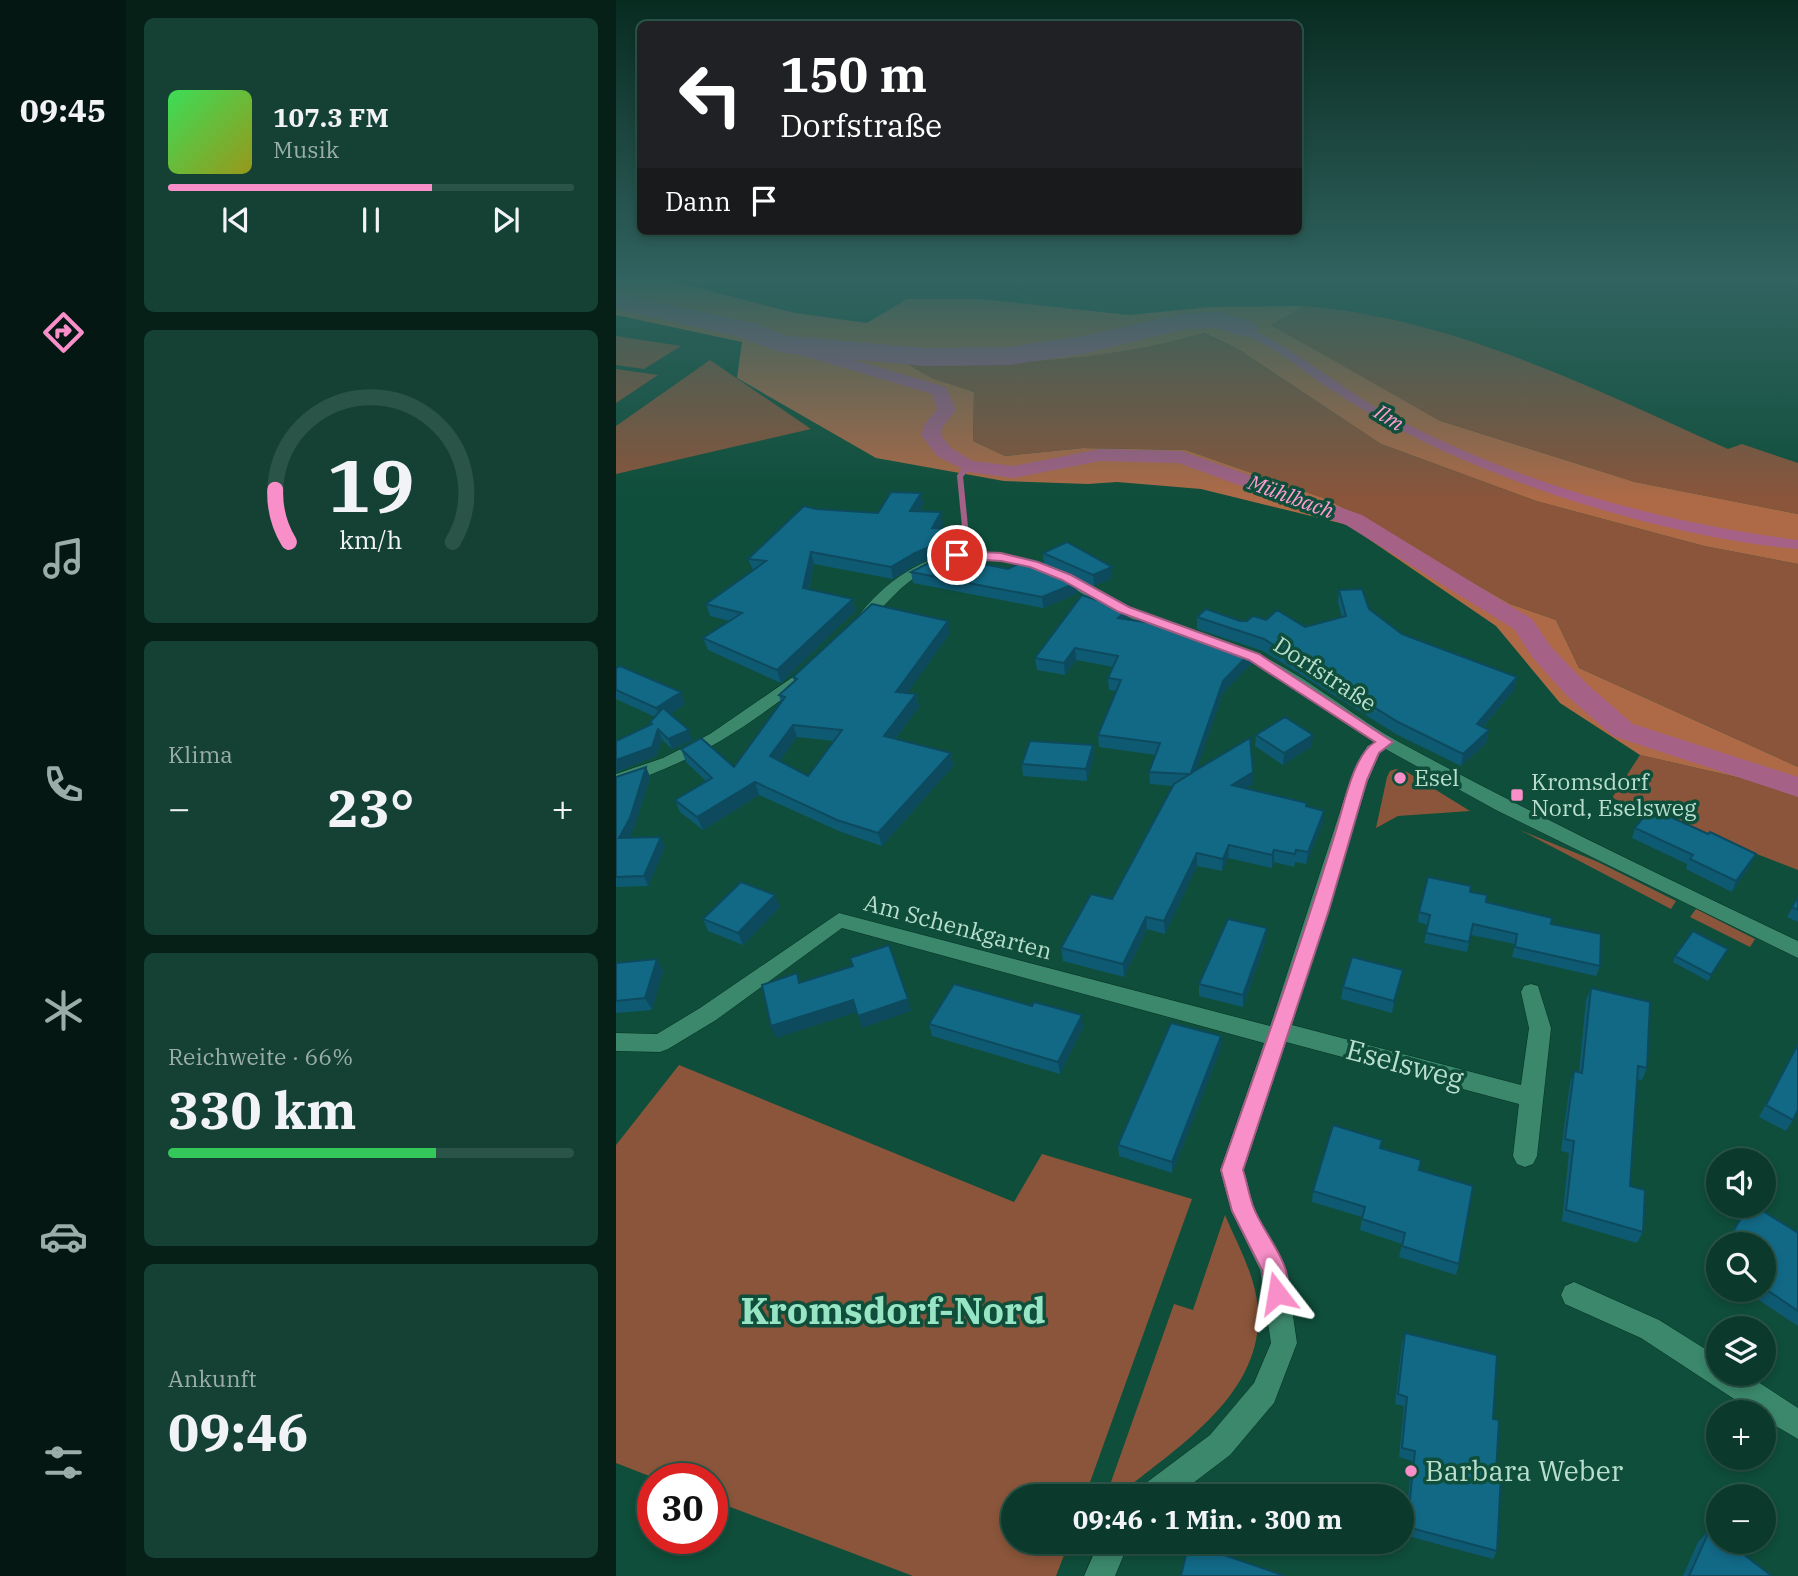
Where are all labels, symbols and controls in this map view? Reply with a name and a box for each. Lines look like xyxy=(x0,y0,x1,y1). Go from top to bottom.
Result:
text: 150 m xyxy=(780,42,927,105)
icon: left xyxy=(665,49,756,140)
text: 09:45 xyxy=(20,89,106,131)
text: 107.3 FM xyxy=(273,100,389,134)
text: Dorfstraße xyxy=(780,104,942,146)
text: Musik xyxy=(273,134,339,164)
icon: arrive xyxy=(745,182,783,220)
text: Dann xyxy=(665,184,731,218)
icon: previous xyxy=(217,201,255,239)
icon: pause xyxy=(352,201,390,239)
icon: next xyxy=(487,201,525,239)
icon: directions xyxy=(39,308,88,357)
water label: Ilm xyxy=(1368,397,1410,437)
text: 19 xyxy=(327,438,415,533)
water label: Mühlbach xyxy=(1244,467,1338,525)
text: km/h xyxy=(339,523,403,556)
pin xyxy=(927,525,987,585)
icon: music xyxy=(39,534,88,583)
icon: arrive xyxy=(938,536,976,574)
street label: Dorfstraße xyxy=(1268,629,1383,718)
text: Klima xyxy=(168,739,233,769)
icon: phone xyxy=(39,760,88,809)
place label: Esel xyxy=(1414,762,1459,792)
place label: Kromsdorf Nord, Eselsweg xyxy=(1531,766,1697,822)
marker: Esel xyxy=(1392,770,1408,786)
text: 23° xyxy=(328,774,414,841)
text: − xyxy=(168,783,191,832)
text: + xyxy=(551,783,574,832)
marker: Kromsdorf Nord, Eselsweg xyxy=(1509,787,1525,803)
street label: Am Schenkgarten xyxy=(861,886,1056,966)
icon: climate xyxy=(39,986,88,1035)
street label: Eselsweg xyxy=(1342,1030,1468,1097)
text: Reichweite · 66% xyxy=(168,1041,353,1071)
text: 330 km xyxy=(168,1076,357,1143)
map controls xyxy=(1706,1148,1776,1554)
button: sound xyxy=(1706,1148,1776,1218)
icon: car xyxy=(39,1212,88,1261)
button: search xyxy=(1706,1232,1776,1302)
position arrow xyxy=(1240,1256,1314,1330)
district label: Kromsdorf-Nord xyxy=(740,1286,1046,1334)
button: layers xyxy=(1706,1316,1776,1386)
text: Ankunft xyxy=(168,1363,257,1393)
text: 09:46 xyxy=(168,1398,309,1465)
button: + xyxy=(1706,1400,1776,1470)
icon: filters xyxy=(39,1438,88,1487)
place label: Barbara Weber xyxy=(1425,1452,1624,1489)
speed limit sign: 30 xyxy=(637,1463,728,1554)
marker: Barbara Weber xyxy=(1403,1463,1419,1479)
button: − xyxy=(1706,1484,1776,1554)
text: 09:46 · 1 Min. · 300 m xyxy=(1073,1502,1342,1536)

